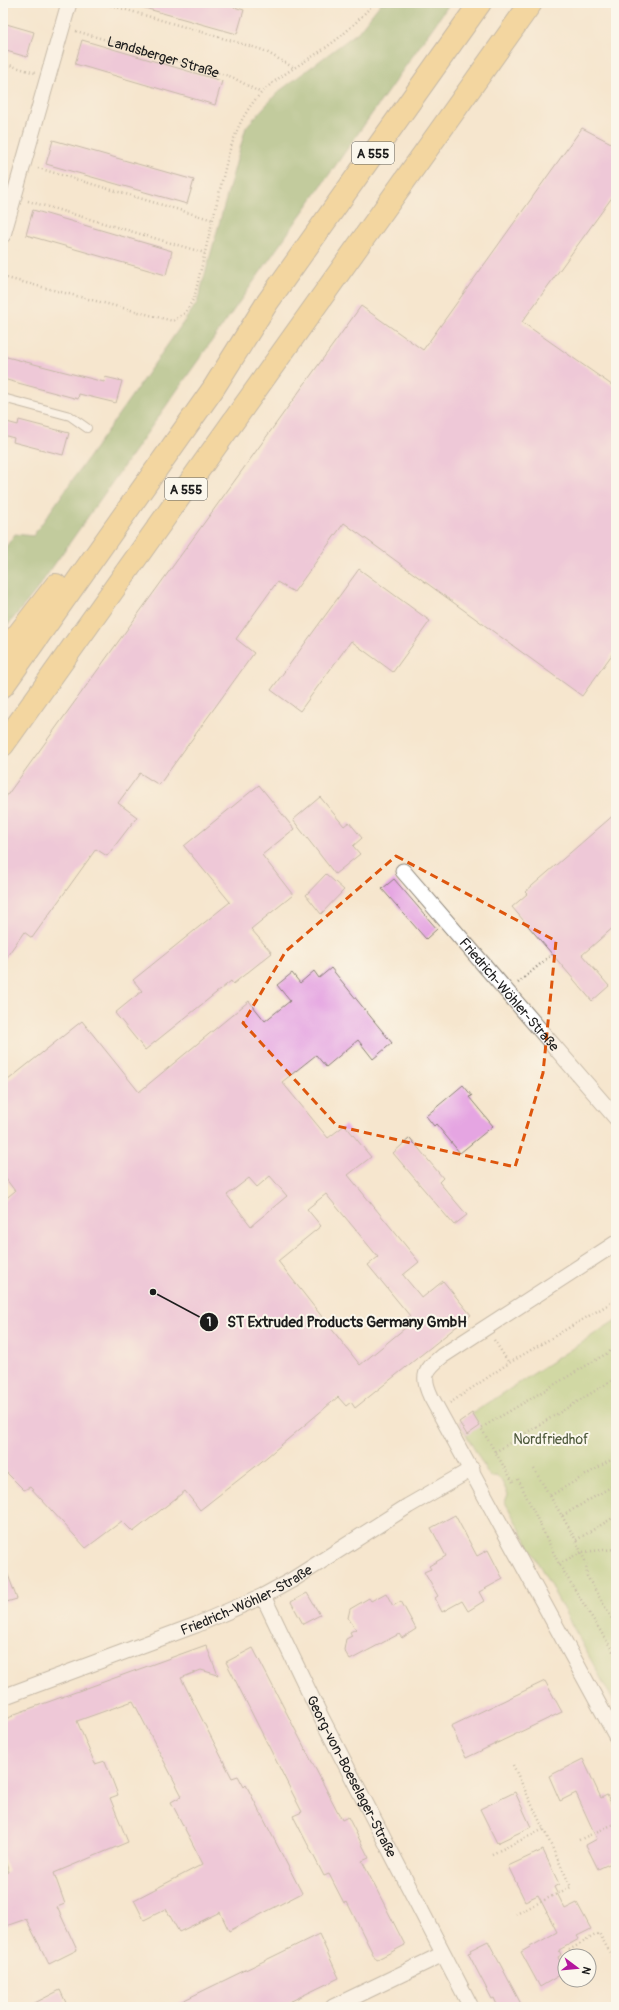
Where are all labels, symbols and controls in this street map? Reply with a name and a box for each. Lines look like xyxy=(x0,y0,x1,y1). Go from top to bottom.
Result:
street label: Landsberger Straße xyxy=(105,33,221,82)
road number: A 555 xyxy=(352,142,394,164)
road number: A 555 xyxy=(165,478,207,500)
street label: Friedrich-Wöhler-Straße xyxy=(456,935,563,1055)
callout: ST Extruded Products Germany GmbH xyxy=(199,1308,475,1335)
text: ST Extruded Products Germany GmbH xyxy=(227,1313,467,1332)
text: 1 xyxy=(207,1315,211,1330)
park label: Nordfriedhof xyxy=(513,1431,589,1448)
street label: Friedrich-Wöhler-Straße xyxy=(178,1561,315,1639)
street label: Georg-von-Boeselager-Straße xyxy=(303,1693,400,1860)
north arrow xyxy=(557,1948,597,1988)
text: N xyxy=(579,1965,593,1977)

